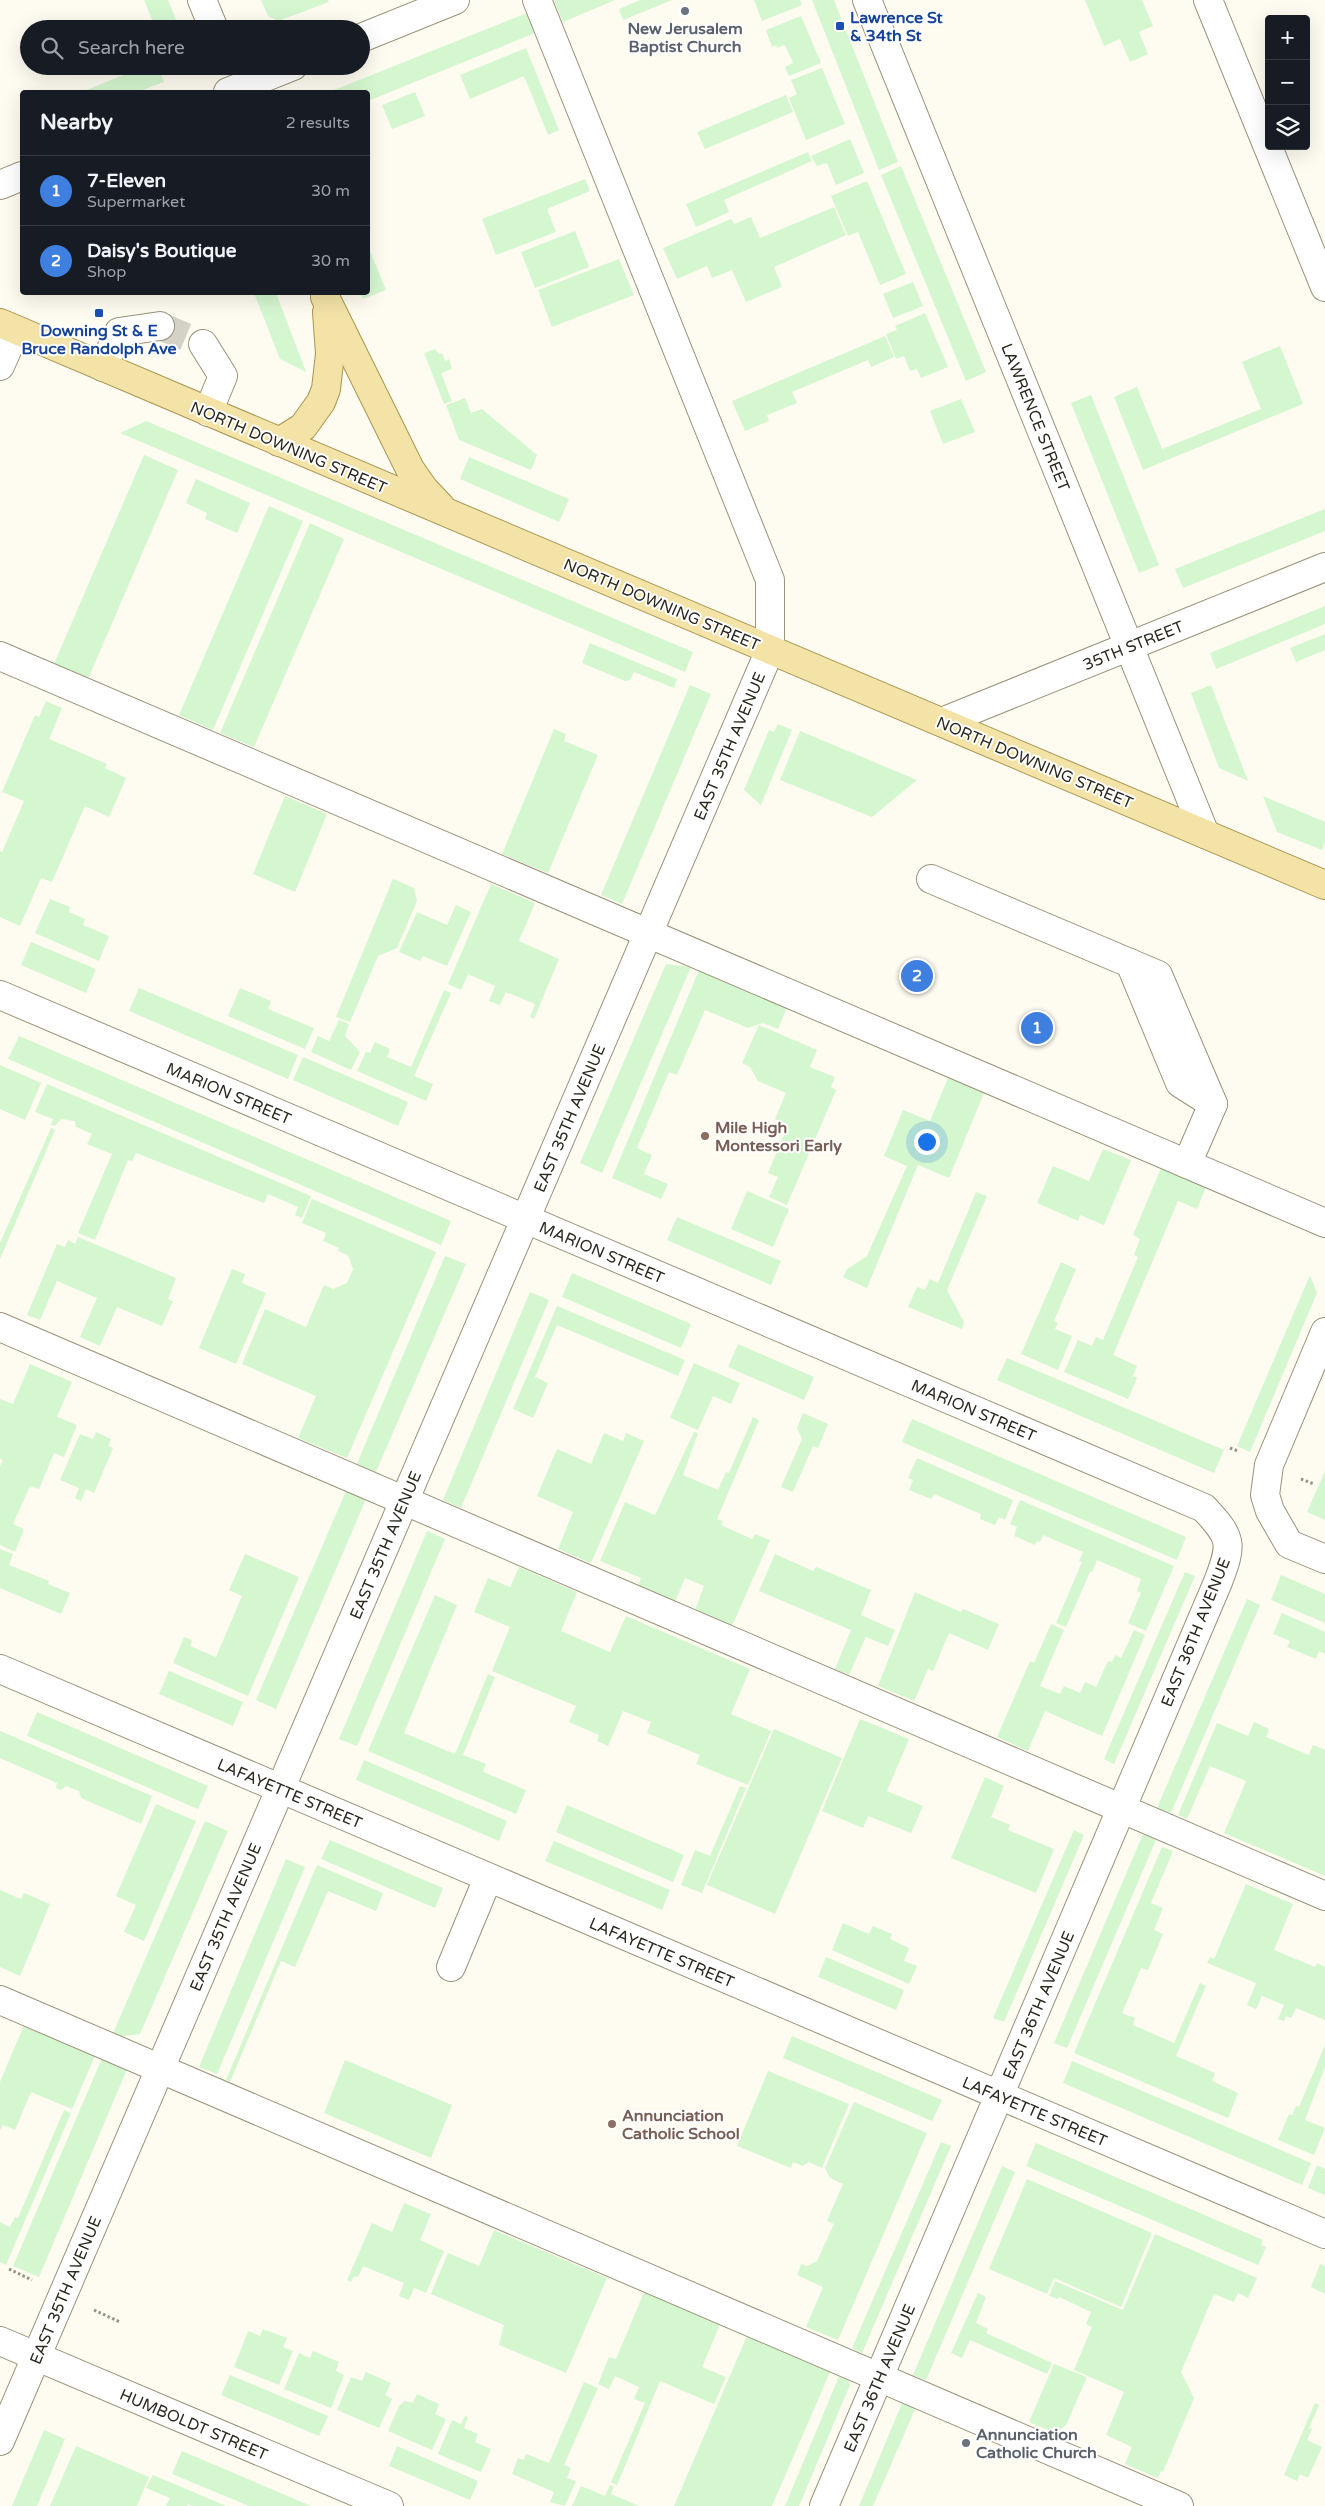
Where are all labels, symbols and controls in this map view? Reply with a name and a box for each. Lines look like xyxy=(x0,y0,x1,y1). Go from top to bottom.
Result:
marker: New Jerusalem Baptist Church xyxy=(679,5,691,17)
place label: Lawrence St & 34th St xyxy=(850,8,944,46)
map controls xyxy=(1265,15,1310,150)
button: + xyxy=(1265,15,1310,60)
place label: New Jerusalem Baptist Church xyxy=(627,19,743,57)
search box xyxy=(20,20,370,75)
marker: Lawrence St & 34th St xyxy=(834,20,846,32)
icon: search xyxy=(38,34,66,62)
text: Search here xyxy=(78,37,185,59)
button: − xyxy=(1265,60,1310,105)
button: layers xyxy=(1265,105,1310,150)
text: Nearby xyxy=(40,110,113,135)
text: 2 results xyxy=(286,113,350,133)
text: 7-Eleven xyxy=(87,170,166,192)
text: 1 xyxy=(51,181,61,201)
text: 30 m xyxy=(311,181,350,201)
text: Supermarket xyxy=(87,192,185,212)
text: Daisy's Boutique xyxy=(87,240,237,262)
text: 2 xyxy=(51,251,61,271)
text: 30 m xyxy=(311,251,350,271)
text: Shop xyxy=(87,262,126,282)
marker: Downing St & E Bruce Randolph Ave xyxy=(93,307,105,319)
place label: Downing St & E Bruce Randolph Ave xyxy=(21,321,177,359)
street label: LAWRENCE STREET xyxy=(996,341,1074,494)
street label: NORTH DOWNING STREET xyxy=(187,397,390,499)
street label: NORTH DOWNING STREET xyxy=(560,554,763,656)
street label: 35TH STREET xyxy=(1080,617,1187,675)
street label: EAST 35TH AVENUE xyxy=(690,669,770,824)
street label: NORTH DOWNING STREET xyxy=(933,712,1136,814)
pin: 2 xyxy=(901,957,933,995)
pin: 1 xyxy=(1021,1009,1053,1047)
street label: EAST 35TH AVENUE xyxy=(530,1041,610,1196)
street label: MARION STREET xyxy=(163,1059,294,1129)
place label: Mile High Montessori Early xyxy=(715,1118,842,1156)
your location xyxy=(914,1129,940,1155)
marker: Mile High Montessori Early xyxy=(699,1130,711,1142)
street label: MARION STREET xyxy=(536,1218,667,1288)
street label: MARION STREET xyxy=(908,1376,1039,1446)
street label: EAST 35TH AVENUE xyxy=(346,1468,426,1623)
street label: EAST 36TH AVENUE xyxy=(1157,1555,1235,1710)
street label: LAFAYETTE STREET xyxy=(214,1754,365,1834)
street label: EAST 35TH AVENUE xyxy=(186,1840,266,1995)
street label: LAFAYETTE STREET xyxy=(586,1913,737,1993)
street label: EAST 36TH AVENUE xyxy=(999,1928,1079,2083)
street label: LAFAYETTE STREET xyxy=(959,2072,1110,2152)
place label: Annunciation Catholic School xyxy=(622,2106,740,2144)
marker: Annunciation Catholic School xyxy=(606,2118,618,2130)
street label: EAST 35TH AVENUE xyxy=(26,2213,106,2368)
street label: EAST 36TH AVENUE xyxy=(840,2301,920,2456)
street label: HUMBOLDT STREET xyxy=(117,2385,271,2465)
place label: Annunciation Catholic Church xyxy=(976,2425,1097,2463)
marker: Annunciation Catholic Church xyxy=(960,2437,972,2449)

